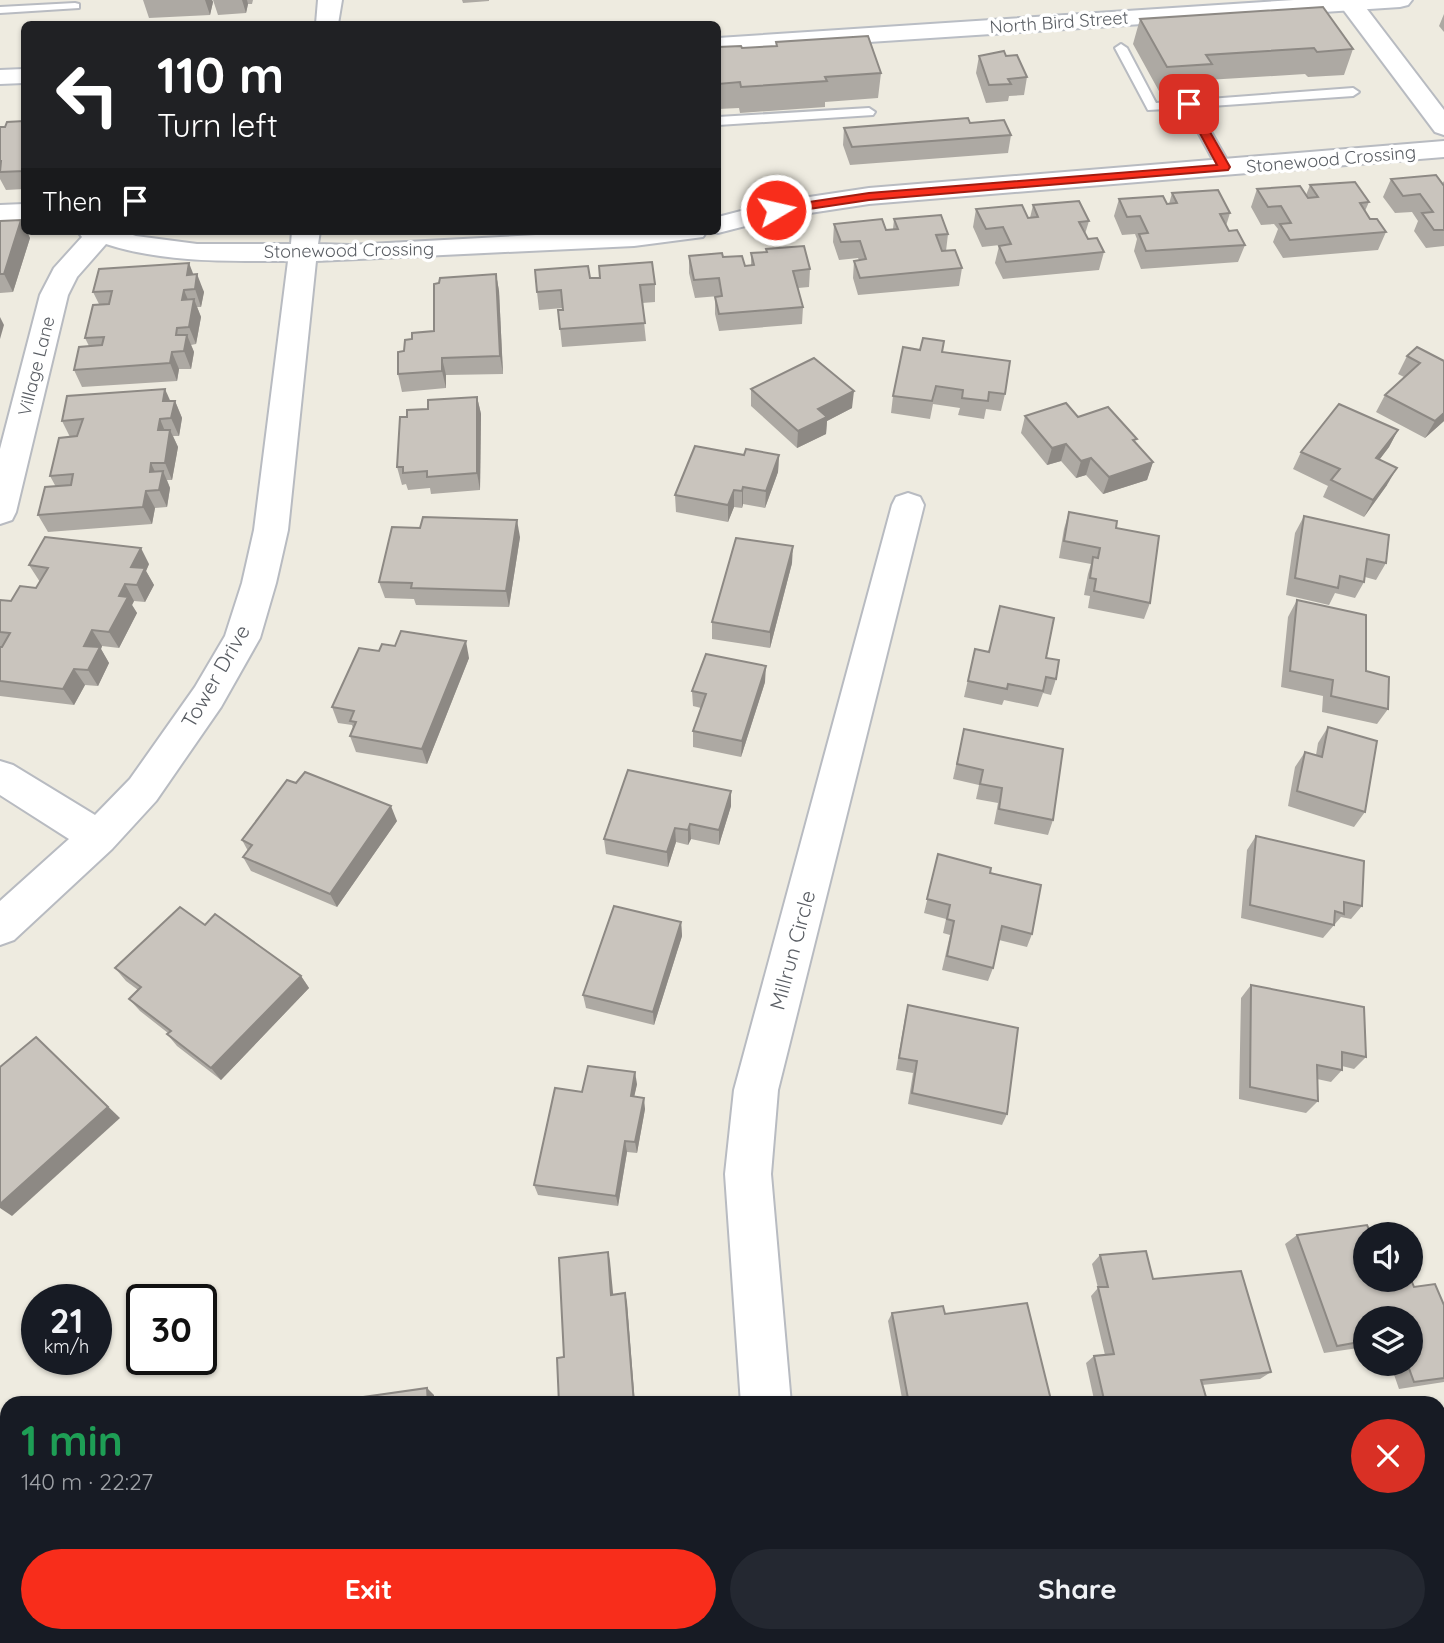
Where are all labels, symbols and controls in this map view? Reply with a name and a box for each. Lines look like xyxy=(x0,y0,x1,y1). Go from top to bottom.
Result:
street label: North Bird Street xyxy=(989,6,1129,38)
text: 110 m xyxy=(157,44,284,105)
icon: left xyxy=(42,49,133,140)
pin xyxy=(1159,74,1219,134)
icon: arrive xyxy=(1170,85,1208,123)
text: Turn left xyxy=(157,105,278,145)
street label: Stonewood Crossing xyxy=(1245,140,1417,178)
position arrow xyxy=(739,173,813,247)
icon: arrive xyxy=(116,182,154,220)
text: Then xyxy=(42,185,102,218)
street label: Stonewood Crossing xyxy=(264,237,434,263)
street label: Village Lane xyxy=(12,314,60,418)
street label: Tower Drive xyxy=(175,620,255,732)
street label: Millrun Circle xyxy=(764,887,820,1013)
map controls xyxy=(1353,1222,1423,1376)
button: sound xyxy=(1353,1222,1423,1292)
speed limit sign: 30 xyxy=(126,1284,217,1375)
text: 21 xyxy=(50,1298,83,1342)
button: layers xyxy=(1353,1306,1423,1376)
text: km/h xyxy=(44,1335,89,1358)
text: 1 min xyxy=(21,1414,123,1467)
button: close xyxy=(1351,1419,1425,1493)
text: 140 m · 22:27 xyxy=(21,1467,153,1496)
button: Exit xyxy=(21,1549,716,1629)
button: Share xyxy=(730,1549,1425,1629)

